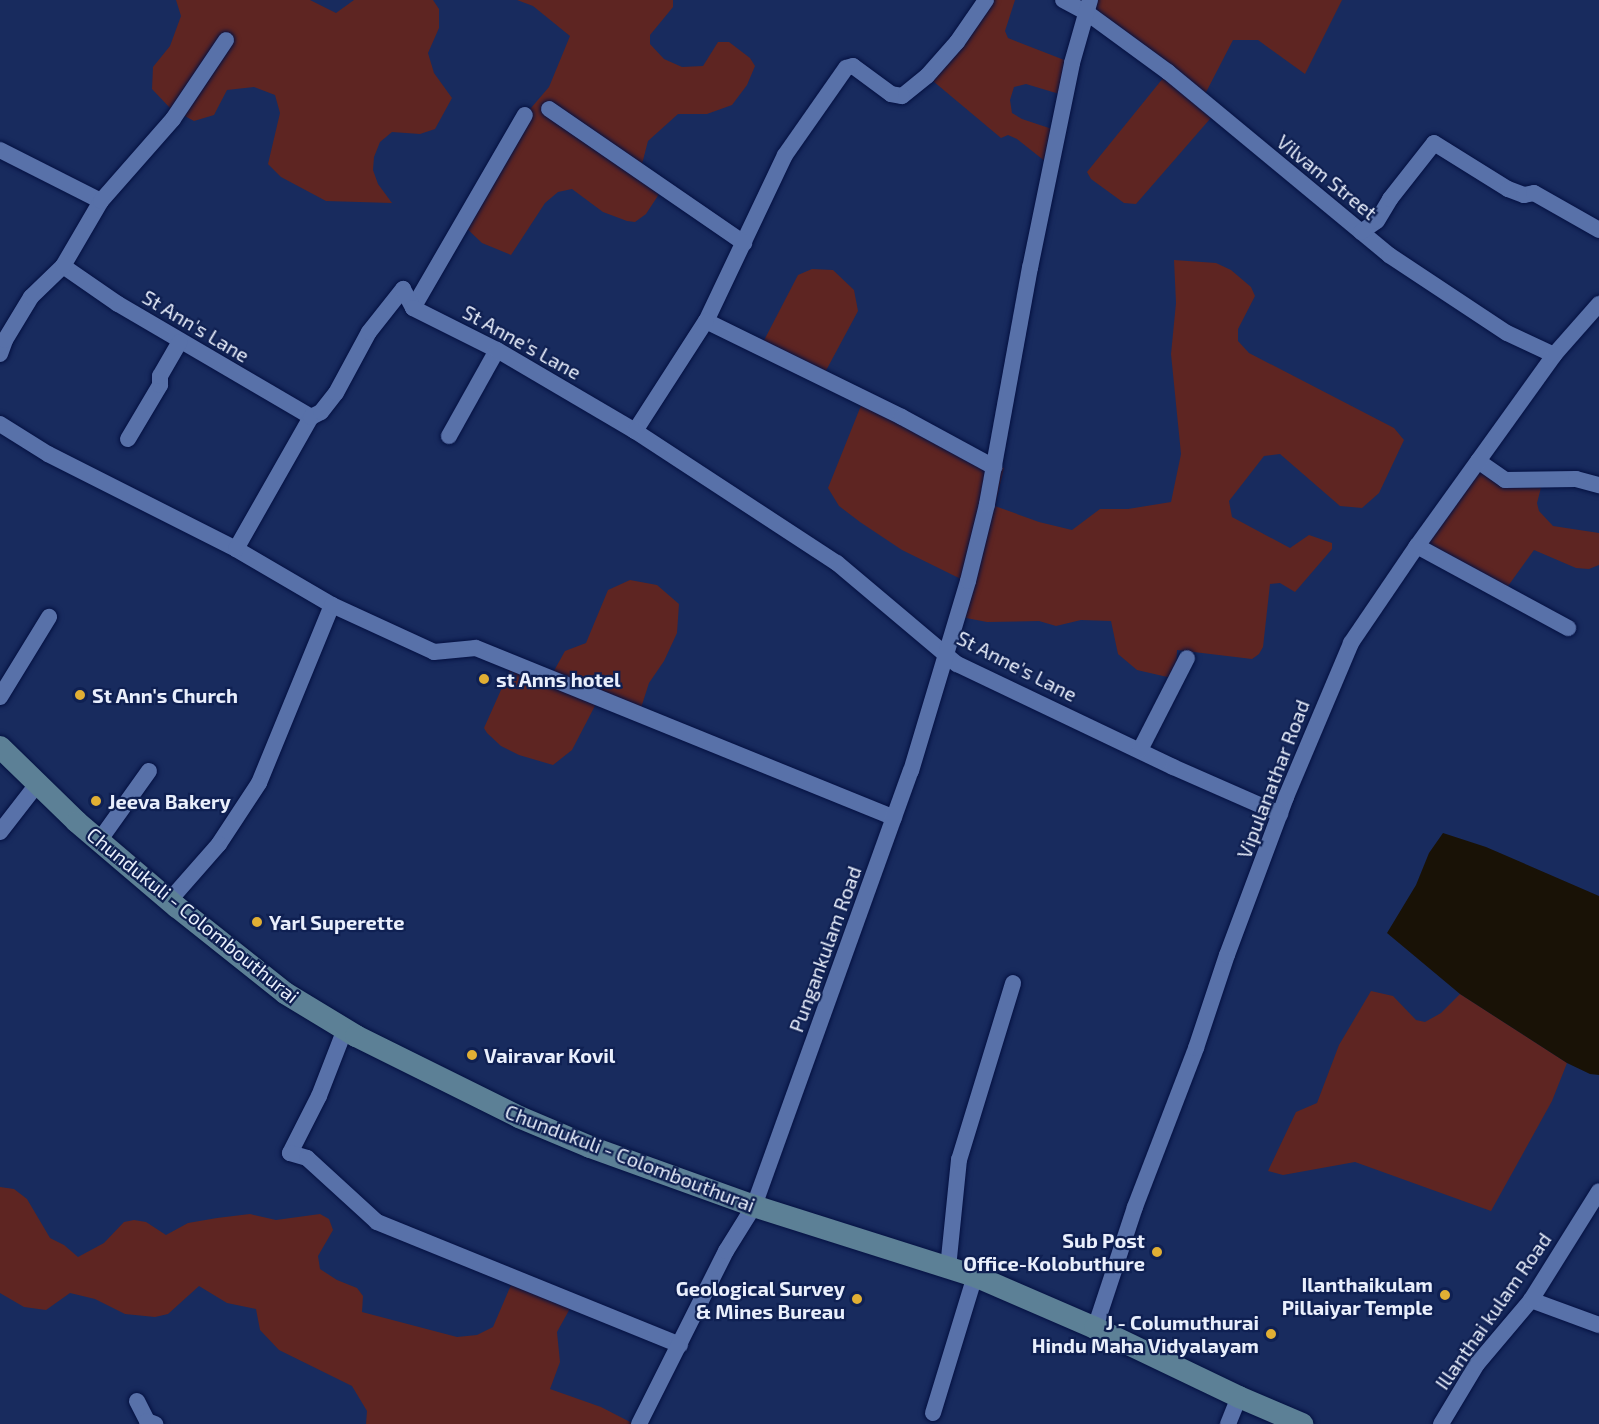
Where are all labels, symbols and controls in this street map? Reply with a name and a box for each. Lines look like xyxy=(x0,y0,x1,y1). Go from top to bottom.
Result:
street label: Vilvam Street xyxy=(1272,129,1382,225)
street label: St Ann's Lane xyxy=(138,285,254,367)
street label: St Anne's Lane xyxy=(459,300,585,384)
street label: St Anne's Lane xyxy=(953,625,1081,707)
place label: st Anns hotel xyxy=(496,667,621,691)
marker: st Anns hotel xyxy=(477,672,491,686)
place label: St Ann's Church xyxy=(92,683,238,707)
marker: St Ann's Church xyxy=(73,688,87,702)
street label: Vipulanathar Road xyxy=(1232,696,1314,862)
place label: Jeeva Bakery xyxy=(108,789,231,813)
marker: Jeeva Bakery xyxy=(89,794,103,808)
street label: Chundukuli - Colombouthurai xyxy=(82,822,304,1008)
street label: Pungankulam Road xyxy=(784,863,866,1035)
place label: Yarl Superette xyxy=(269,910,405,934)
marker: Yarl Superette xyxy=(250,915,264,929)
place label: Vairavar Kovil xyxy=(484,1043,616,1067)
marker: Vairavar Kovil xyxy=(465,1048,479,1062)
street label: Chundukuli - Colombouthurai xyxy=(502,1099,758,1217)
place label: Sub Post Office-Kolobuthure xyxy=(963,1228,1145,1275)
street label: Illanthai kulam Road xyxy=(1430,1228,1556,1394)
marker: Sub Post Office-Kolobuthure xyxy=(1150,1245,1164,1259)
place label: Ilanthaikulam Pillaiyar Temple xyxy=(1281,1272,1433,1319)
place label: Geological Survey & Mines Bureau xyxy=(675,1276,845,1323)
marker: Ilanthaikulam Pillaiyar Temple xyxy=(1438,1288,1452,1302)
marker: Geological Survey & Mines Bureau xyxy=(850,1292,864,1306)
place label: J - Columuthurai Hindu Maha Vidyalayam xyxy=(1031,1310,1259,1357)
marker: J - Columuthurai Hindu Maha Vidyalayam xyxy=(1264,1327,1278,1341)

